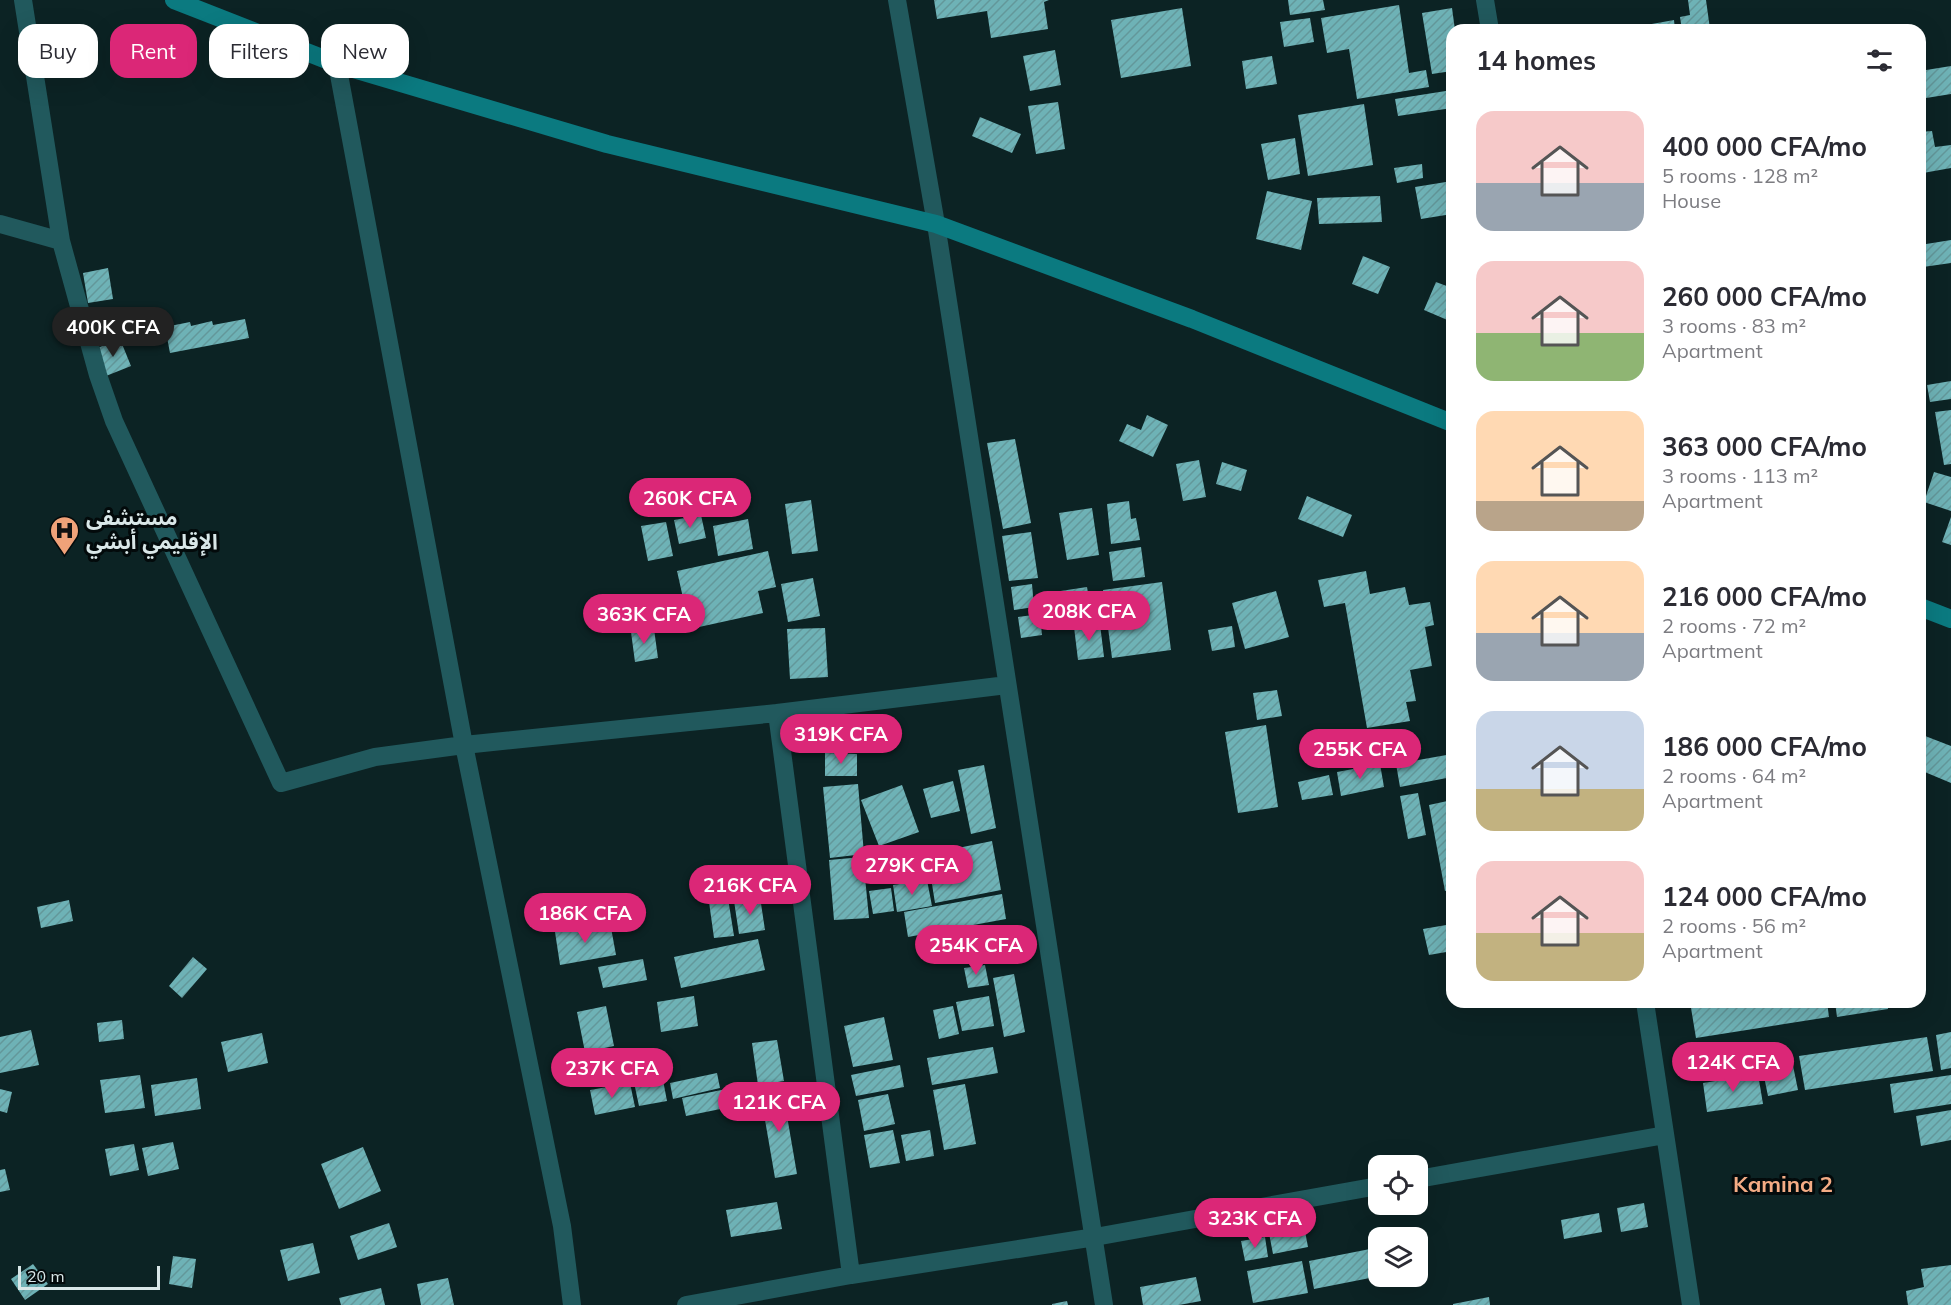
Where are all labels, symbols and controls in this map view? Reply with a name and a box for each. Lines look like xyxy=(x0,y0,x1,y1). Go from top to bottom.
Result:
chip: Buy xyxy=(18,24,98,78)
chip: Rent xyxy=(110,24,197,78)
chip: Filters xyxy=(209,24,309,78)
chip: New xyxy=(321,24,409,78)
text: 14 homes xyxy=(1476,44,1596,77)
icon: filters xyxy=(1863,44,1896,77)
text: 400 000 CFA/mo xyxy=(1662,130,1867,163)
icon: home xyxy=(1524,135,1596,207)
text: 5 rooms · 128 m² xyxy=(1662,163,1818,188)
text: House xyxy=(1662,188,1721,213)
text: 260 000 CFA/mo xyxy=(1662,280,1867,313)
icon: home xyxy=(1524,285,1596,357)
pin: 400K CFA xyxy=(51,307,175,358)
text: 3 rooms · 83 m² xyxy=(1662,313,1806,338)
text: 400K CFA xyxy=(66,314,160,339)
text: Apartment xyxy=(1662,338,1763,363)
text: 363 000 CFA/mo xyxy=(1662,430,1867,463)
icon: home xyxy=(1524,435,1596,507)
text: 3 rooms · 113 m² xyxy=(1662,463,1818,488)
pin: 260K CFA xyxy=(628,478,752,529)
text: 260K CFA xyxy=(643,485,737,510)
text: Apartment xyxy=(1662,488,1763,513)
place label: مستشفى الإقليمي أبشي xyxy=(86,504,218,559)
hospital icon: مستشفى الإقليمي أبشي xyxy=(49,514,81,556)
text: 216 000 CFA/mo xyxy=(1662,580,1867,613)
icon: home xyxy=(1524,585,1596,657)
pin: 208K CFA xyxy=(1027,591,1151,642)
pin: 363K CFA xyxy=(582,594,706,645)
text: 208K CFA xyxy=(1042,598,1136,623)
text: 363K CFA xyxy=(597,601,691,626)
text: 2 rooms · 72 m² xyxy=(1662,613,1806,638)
text: Apartment xyxy=(1662,638,1763,663)
pin: 319K CFA xyxy=(779,714,903,765)
text: 319K CFA xyxy=(794,721,888,746)
pin: 255K CFA xyxy=(1298,729,1422,780)
text: 186 000 CFA/mo xyxy=(1662,730,1867,763)
icon: home xyxy=(1524,735,1596,807)
text: 255K CFA xyxy=(1313,736,1407,761)
text: 2 rooms · 64 m² xyxy=(1662,763,1806,788)
text: Apartment xyxy=(1662,788,1763,813)
pin: 279K CFA xyxy=(850,845,974,896)
text: 279K CFA xyxy=(865,852,959,877)
pin: 216K CFA xyxy=(688,865,812,916)
text: 216K CFA xyxy=(703,872,797,897)
text: 124 000 CFA/mo xyxy=(1662,880,1867,913)
icon: home xyxy=(1524,885,1596,957)
pin: 186K CFA xyxy=(523,893,647,944)
text: 186K CFA xyxy=(538,900,632,925)
text: 2 rooms · 56 m² xyxy=(1662,913,1806,938)
pin: 254K CFA xyxy=(914,925,1038,976)
text: 254K CFA xyxy=(929,932,1023,957)
text: Apartment xyxy=(1662,938,1763,963)
pin: 124K CFA xyxy=(1671,1042,1795,1093)
pin: 237K CFA xyxy=(550,1048,674,1099)
text: 124K CFA xyxy=(1686,1049,1780,1074)
text: 237K CFA xyxy=(565,1055,659,1080)
pin: 121K CFA xyxy=(717,1082,841,1133)
text: 121K CFA xyxy=(732,1089,826,1114)
map controls xyxy=(1368,1155,1428,1287)
button: locate xyxy=(1368,1155,1428,1215)
district label: Kamina 2 xyxy=(1733,1170,1833,1198)
pin: 323K CFA xyxy=(1193,1198,1317,1249)
text: 323K CFA xyxy=(1208,1205,1302,1230)
button: layers xyxy=(1368,1227,1428,1287)
scale bar xyxy=(18,1263,160,1290)
text: 20 m xyxy=(27,1266,64,1286)

